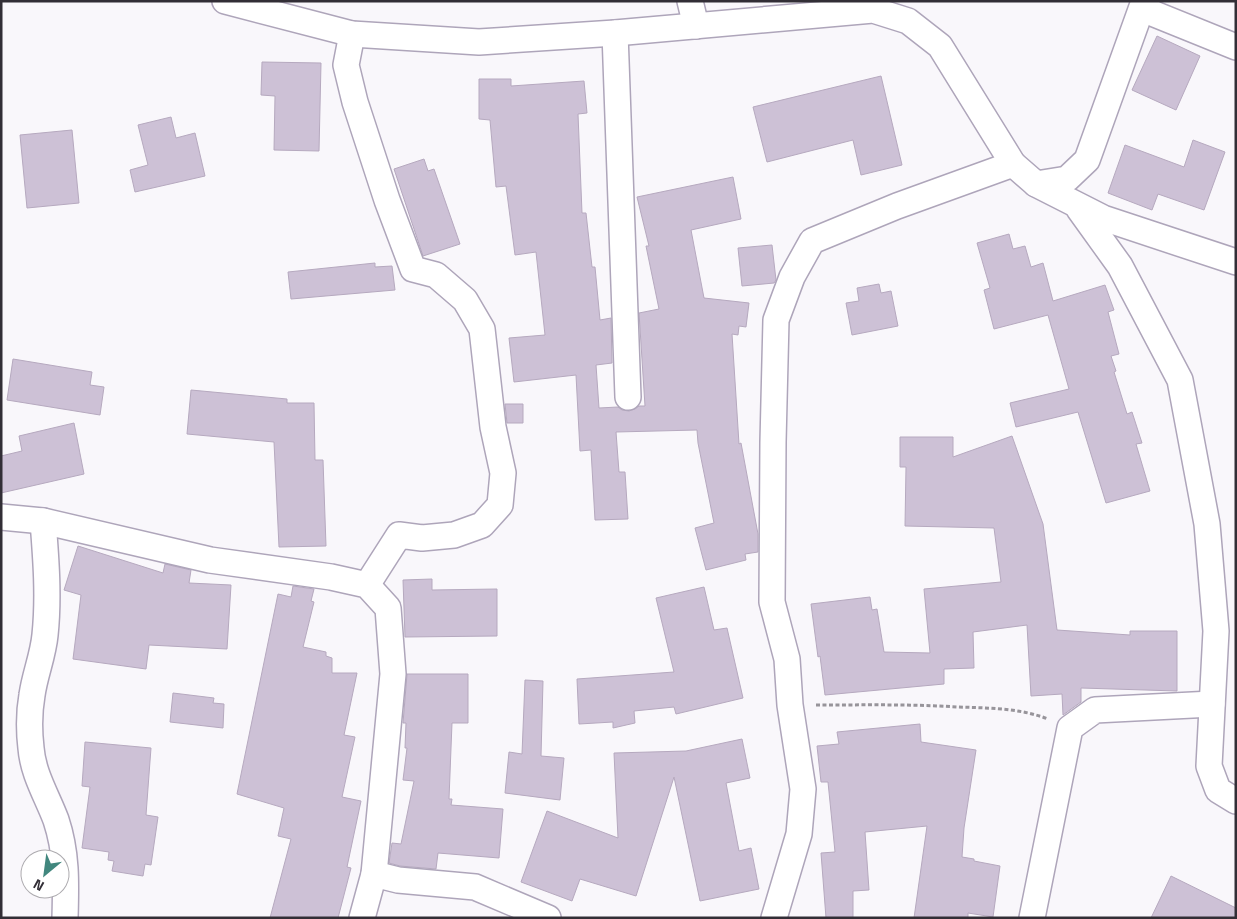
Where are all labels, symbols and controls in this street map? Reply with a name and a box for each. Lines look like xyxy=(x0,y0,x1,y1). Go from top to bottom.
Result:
north arrow xyxy=(20,849,70,899)
text: N xyxy=(29,874,48,897)

